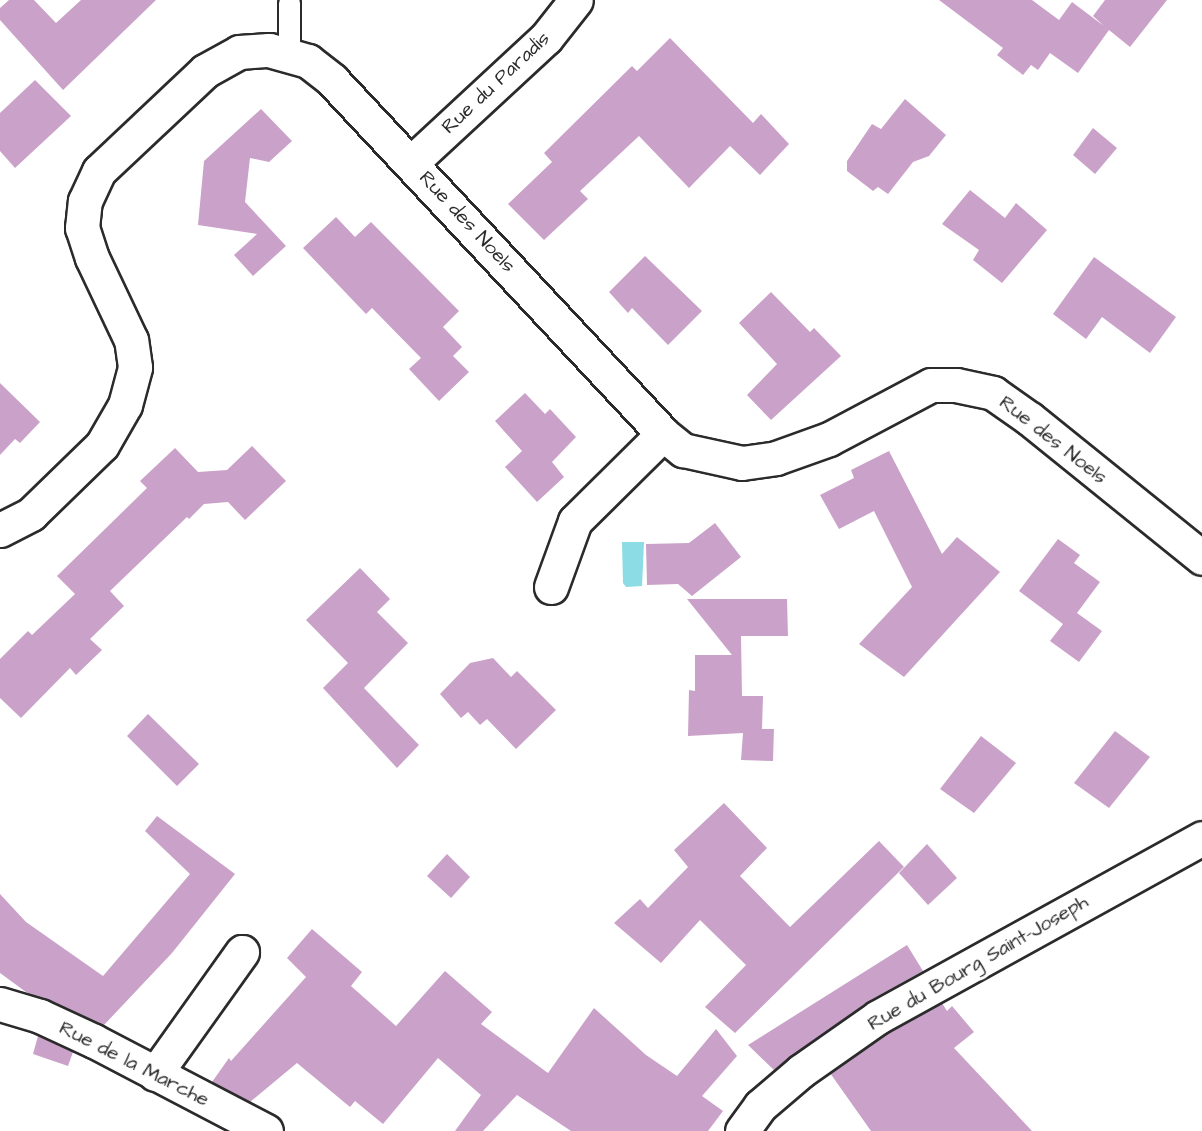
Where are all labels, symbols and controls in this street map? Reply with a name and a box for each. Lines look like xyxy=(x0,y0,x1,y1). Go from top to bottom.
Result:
street label: Rue du Paradis xyxy=(437,27,555,139)
street label: Rue des Noels xyxy=(414,166,520,278)
street label: Rue des Noels xyxy=(994,390,1112,490)
street label: Rue du Bourg Saint-Joseph xyxy=(863,890,1093,1036)
street label: Rue de la Marche xyxy=(55,1016,213,1112)

